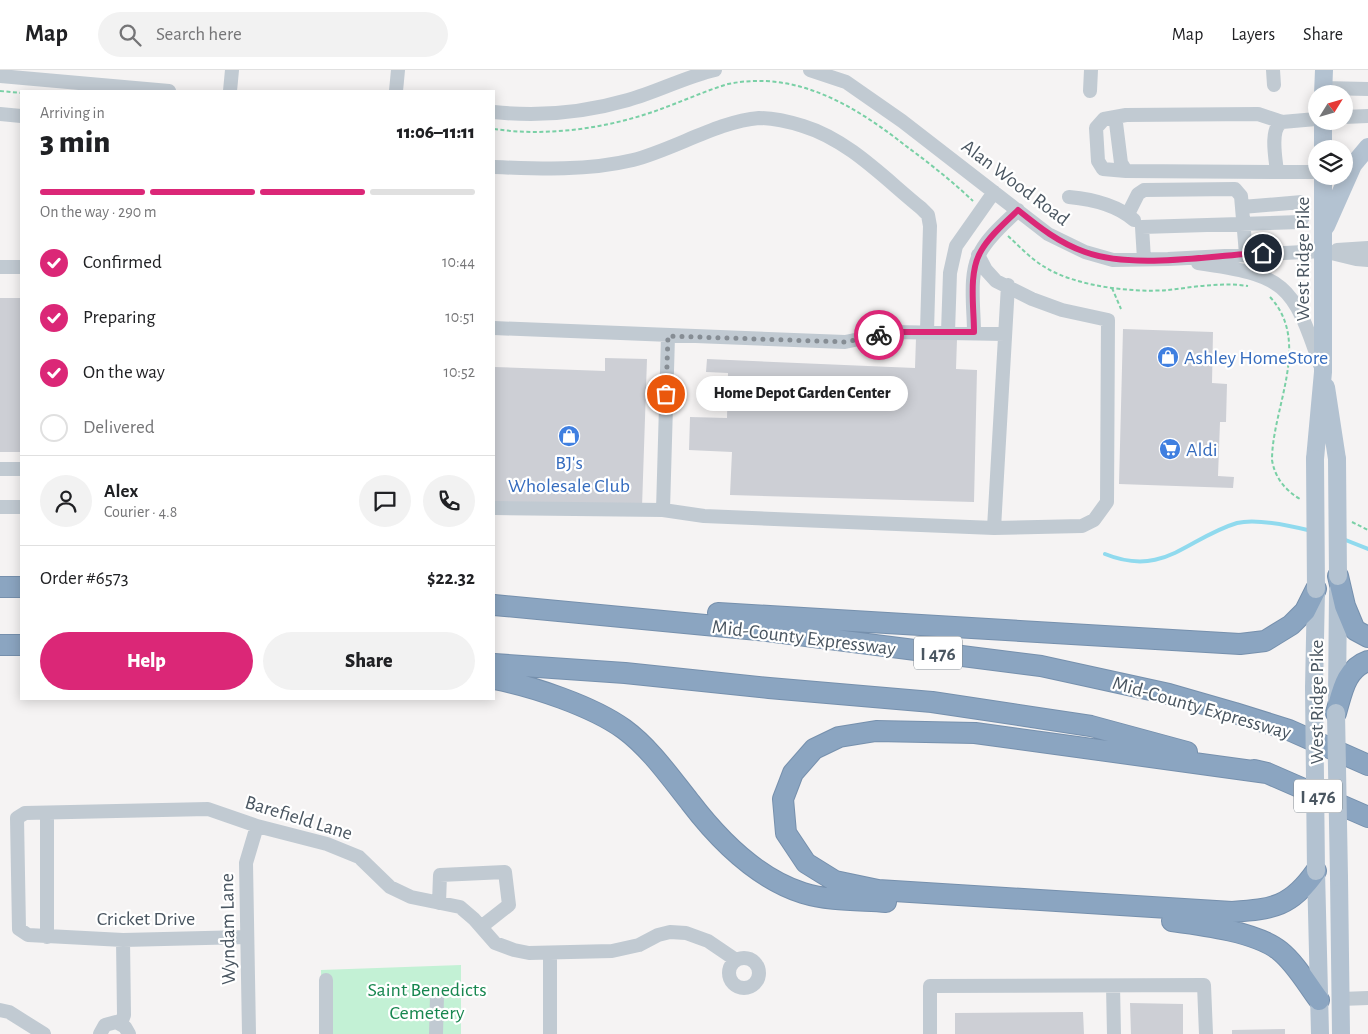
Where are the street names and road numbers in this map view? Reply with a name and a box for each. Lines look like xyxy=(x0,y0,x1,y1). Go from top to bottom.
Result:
street label: Alan Wood Road xyxy=(958,136,1073,230)
street label: West Ridge Pike xyxy=(1293,196,1313,322)
street label: Mid-County Expressway xyxy=(711,617,897,659)
road number: I 476 xyxy=(914,636,962,670)
street label: West Ridge Pike xyxy=(1307,639,1327,765)
street label: Mid-County Expressway xyxy=(1110,673,1294,743)
road number: I 476 xyxy=(1294,779,1342,812)
street label: Barefield Lane xyxy=(243,792,355,844)
street label: Wyndam Lane xyxy=(217,873,239,985)
street label: Cricket Drive xyxy=(97,909,195,929)

